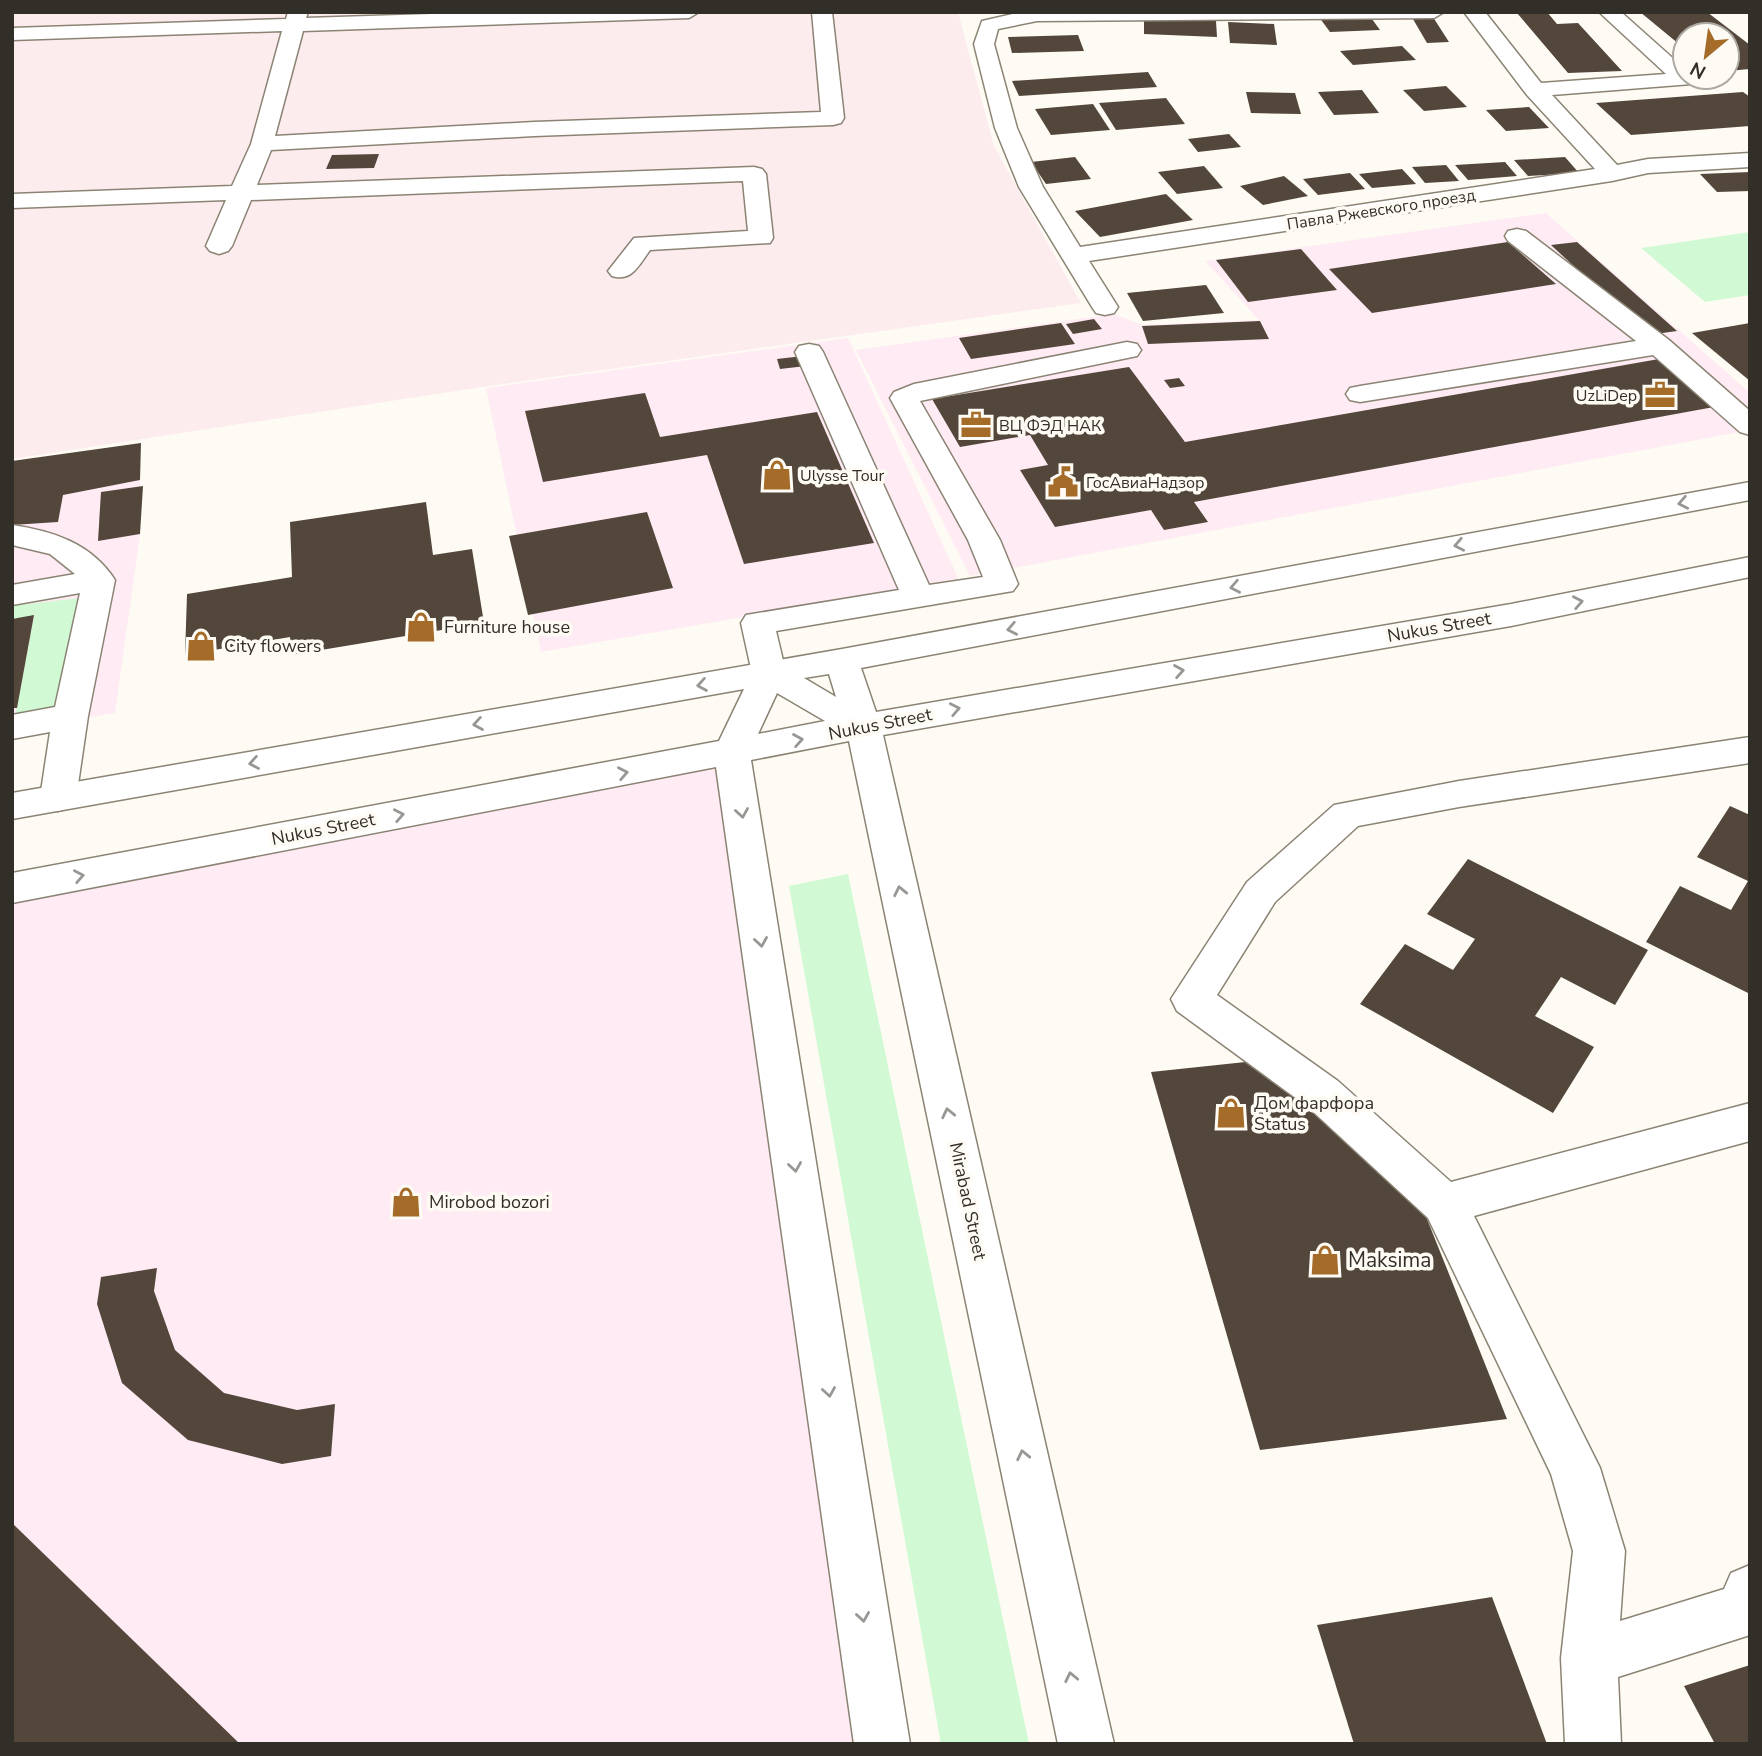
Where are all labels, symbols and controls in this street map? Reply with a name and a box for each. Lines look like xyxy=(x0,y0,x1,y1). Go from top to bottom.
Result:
north arrow xyxy=(1671,21,1741,91)
text: N xyxy=(1686,55,1711,85)
street label: Павла Ржевского проезд xyxy=(1285,184,1478,236)
office icon: UzLiDep xyxy=(1643,378,1677,412)
place label: UzLiDep xyxy=(1576,385,1637,407)
office icon: ВЦ ФЭД НАК xyxy=(959,408,993,442)
place label: ВЦ ФЭД НАК xyxy=(999,415,1102,437)
shop icon: Ulysse Tour xyxy=(760,458,794,492)
place label: Ulysse Tour xyxy=(800,465,885,487)
public building icon: ГосАвиаНадзор xyxy=(1046,465,1080,499)
place label: ГосАвиаНадзор xyxy=(1086,472,1205,494)
one-way arrow xyxy=(1677,495,1689,510)
one-way arrow xyxy=(1453,537,1465,552)
one-way arrow xyxy=(1229,579,1241,594)
one-way arrow xyxy=(1572,595,1584,610)
street label: Nukus Street xyxy=(1385,606,1493,648)
shop icon: Furniture house xyxy=(404,610,438,644)
place label: Furniture house xyxy=(444,615,570,639)
one-way arrow xyxy=(1006,620,1018,635)
shop icon: City flowers xyxy=(184,629,218,663)
place label: City flowers xyxy=(224,634,321,658)
one-way arrow xyxy=(1173,664,1185,679)
one-way arrow xyxy=(696,677,708,692)
street label: Nukus Street xyxy=(826,702,934,746)
one-way arrow xyxy=(949,703,961,718)
one-way arrow xyxy=(472,716,484,731)
one-way arrow xyxy=(792,733,804,748)
one-way arrow xyxy=(248,755,260,770)
one-way arrow xyxy=(617,766,629,781)
street label: Nukus Street xyxy=(269,807,377,851)
one-way arrow xyxy=(734,807,749,819)
one-way arrow xyxy=(393,808,405,823)
one-way arrow xyxy=(73,869,85,884)
one-way arrow xyxy=(893,885,908,897)
one-way arrow xyxy=(753,936,768,948)
place label: Дом фарфора Status xyxy=(1254,1091,1374,1136)
shop icon: Дом фарфора Status xyxy=(1214,1096,1248,1130)
one-way arrow xyxy=(942,1107,957,1119)
street label: Mirabad Street xyxy=(944,1140,992,1263)
one-way arrow xyxy=(787,1161,802,1173)
shop icon: Mirobod bozori xyxy=(389,1185,423,1219)
place label: Mirobod bozori xyxy=(429,1190,550,1214)
shop icon: Maksima xyxy=(1308,1243,1342,1277)
place label: Maksima xyxy=(1348,1246,1431,1274)
one-way arrow xyxy=(821,1386,836,1398)
one-way arrow xyxy=(1016,1449,1031,1461)
one-way arrow xyxy=(855,1611,870,1623)
one-way arrow xyxy=(1065,1671,1080,1683)

